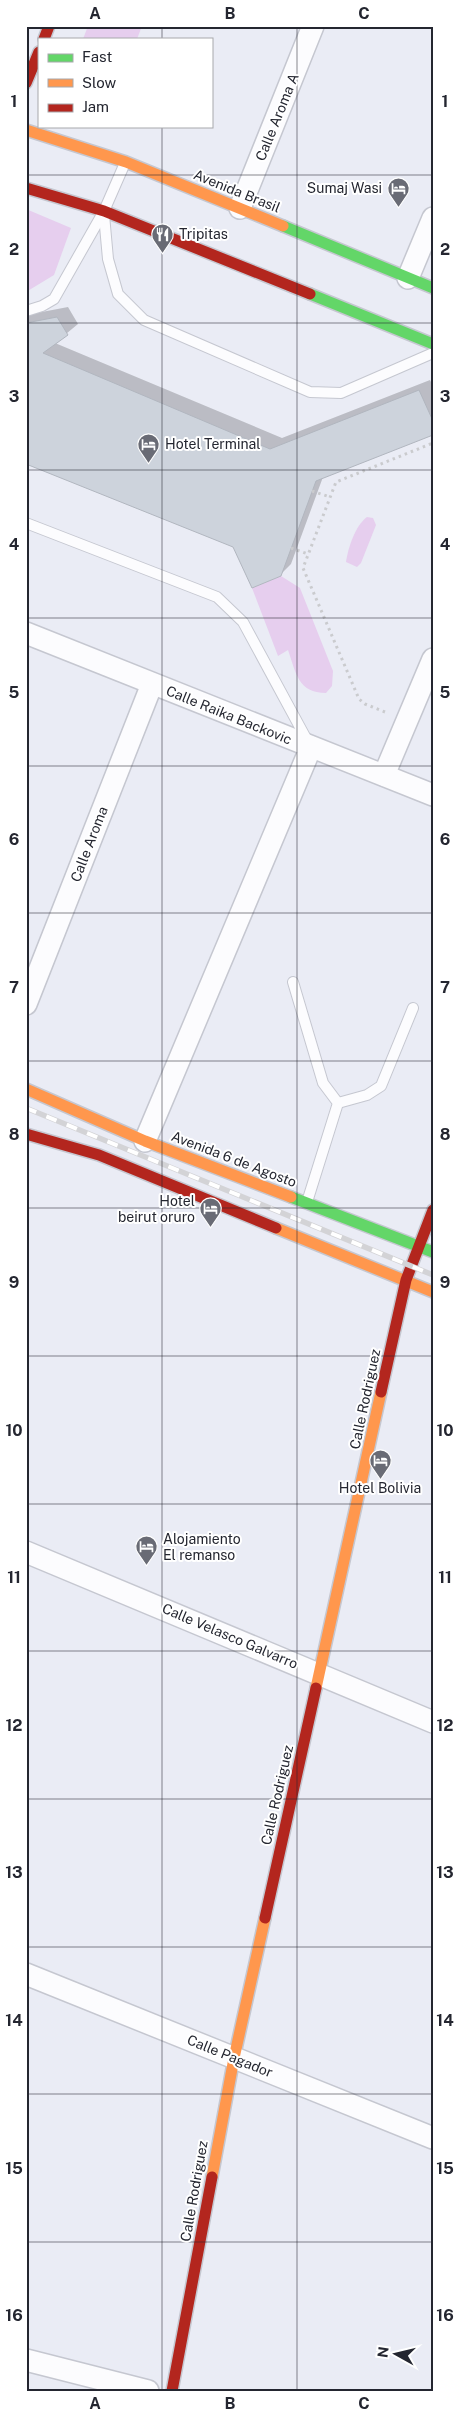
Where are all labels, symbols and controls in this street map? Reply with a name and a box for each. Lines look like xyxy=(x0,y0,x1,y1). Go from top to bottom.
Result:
text: A xyxy=(89,4,101,23)
text: B xyxy=(225,4,236,23)
text: C xyxy=(358,4,370,23)
legend xyxy=(38,38,212,128)
text: Fast xyxy=(82,48,112,65)
street label: Calle Aroma A xyxy=(252,71,302,163)
text: Slow xyxy=(82,74,117,91)
text: 1 xyxy=(11,92,17,111)
text: 1 xyxy=(442,92,448,111)
text: Jam xyxy=(82,98,109,115)
street label: Avenida Brasil xyxy=(191,166,283,216)
hotel icon: Sumaj Wasi xyxy=(386,176,410,207)
place label: Sumaj Wasi xyxy=(307,180,382,196)
restaurant icon: Tripitas xyxy=(151,222,175,253)
place label: Tripitas xyxy=(179,226,228,242)
text: 2 xyxy=(9,240,19,259)
text: 2 xyxy=(440,240,450,259)
text: 3 xyxy=(9,387,19,406)
text: 3 xyxy=(440,387,450,406)
hotel icon: Hotel Terminal xyxy=(137,432,161,463)
place label: Hotel Terminal xyxy=(165,436,261,452)
text: 4 xyxy=(9,535,20,554)
text: 4 xyxy=(440,535,451,554)
street label: Calle Raika Backovic xyxy=(164,682,294,748)
text: 5 xyxy=(9,683,20,702)
text: 5 xyxy=(440,683,451,702)
street label: Calle Aroma xyxy=(67,804,111,884)
text: 6 xyxy=(9,830,19,849)
text: 6 xyxy=(440,830,450,849)
text: 7 xyxy=(9,978,19,997)
text: 7 xyxy=(440,978,450,997)
text: 8 xyxy=(9,1125,20,1144)
text: 8 xyxy=(440,1125,451,1144)
street label: Avenida 6 de Agosto xyxy=(169,1128,299,1190)
place label: Hotel beirut oruro xyxy=(118,1193,195,1225)
hotel icon: Hotel beirut oruro xyxy=(199,1197,223,1228)
text: 9 xyxy=(9,1273,19,1292)
text: 9 xyxy=(440,1273,450,1292)
street label: Calle Rodriguez xyxy=(347,1347,383,1451)
text: 10 xyxy=(5,1421,23,1440)
text: 10 xyxy=(436,1421,454,1440)
hotel icon: Hotel Bolivia xyxy=(368,1448,392,1479)
place label: Hotel Bolivia xyxy=(339,1480,421,1496)
place label: Alojamiento El remanso xyxy=(163,1531,241,1563)
hotel icon: Alojamiento El remanso xyxy=(135,1535,159,1566)
text: 11 xyxy=(7,1568,21,1587)
text: 11 xyxy=(438,1568,452,1587)
street label: Calle Velasco Galvarro xyxy=(160,1600,300,1672)
text: 12 xyxy=(5,1716,23,1735)
text: 12 xyxy=(436,1716,454,1735)
street label: Calle Rodriguez xyxy=(258,1743,296,1847)
text: 13 xyxy=(5,1863,23,1882)
text: 13 xyxy=(436,1863,454,1882)
text: 14 xyxy=(5,2011,23,2030)
text: 14 xyxy=(436,2011,454,2030)
street label: Calle Pagador xyxy=(185,2032,275,2080)
street label: Calle Rodriguez xyxy=(177,2139,211,2243)
text: 15 xyxy=(5,2159,23,2178)
text: 15 xyxy=(436,2159,454,2178)
text: 16 xyxy=(5,2306,23,2325)
text: 16 xyxy=(436,2306,454,2325)
north arrow xyxy=(372,2330,422,2380)
text: N xyxy=(374,2346,392,2359)
text: A xyxy=(89,2394,101,2413)
text: B xyxy=(225,2394,236,2413)
text: C xyxy=(358,2394,370,2413)

